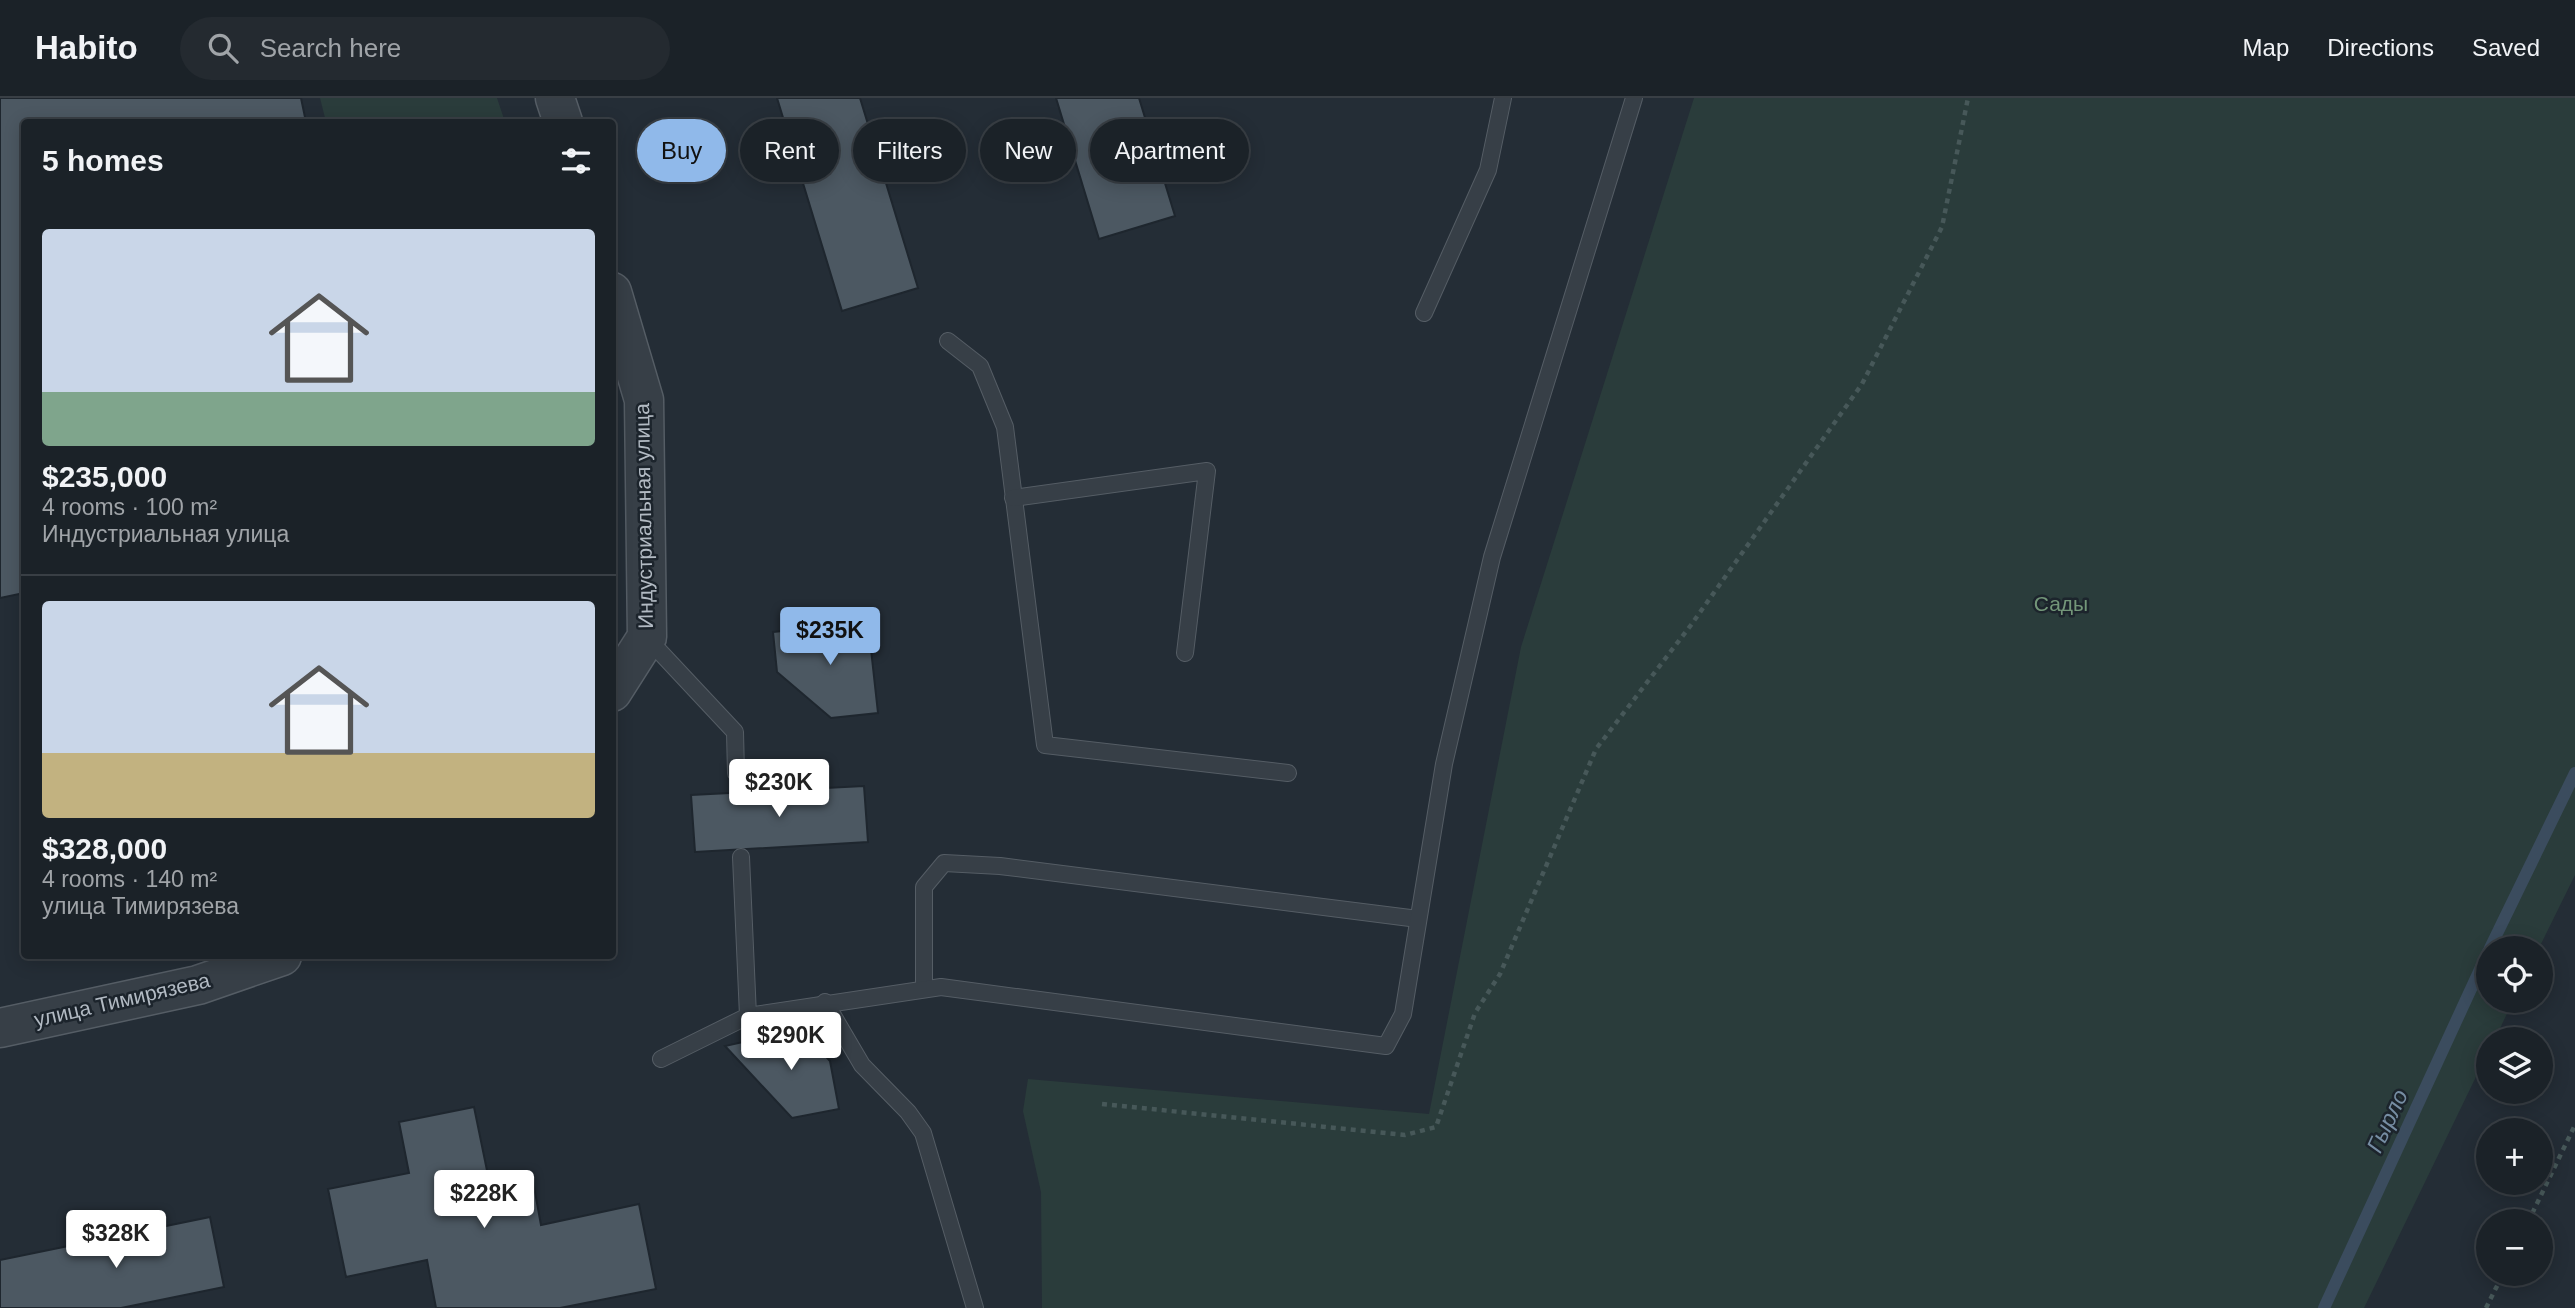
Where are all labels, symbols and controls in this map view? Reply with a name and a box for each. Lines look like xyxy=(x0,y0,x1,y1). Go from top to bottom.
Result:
search box xyxy=(180,17,670,80)
text: Habito xyxy=(35,29,138,66)
icon: search xyxy=(204,29,242,67)
text: Search here xyxy=(260,33,401,63)
text: Map xyxy=(2243,34,2289,61)
text: Directions xyxy=(2327,34,2434,61)
text: Saved xyxy=(2472,34,2540,61)
chip: Buy xyxy=(637,119,726,182)
chip: Rent xyxy=(740,119,839,182)
chip: Filters xyxy=(853,119,966,182)
chip: New xyxy=(980,119,1076,182)
chip: Apartment xyxy=(1090,119,1249,182)
icon: filters xyxy=(557,142,595,180)
text: 5 homes xyxy=(42,144,164,177)
icon: home xyxy=(256,275,382,401)
street label: Индустриальная улица xyxy=(630,403,657,629)
text: $235,000 xyxy=(42,460,167,493)
text: 4 rooms · 100 m² xyxy=(42,494,217,520)
text: Индустриальная улица xyxy=(42,521,289,547)
park label: Сады xyxy=(2034,592,2088,615)
pin: $235K xyxy=(781,608,879,667)
text: $235K xyxy=(796,617,864,643)
icon: home xyxy=(256,647,382,773)
pin: $230K xyxy=(730,760,828,819)
text: $230K xyxy=(745,769,813,795)
text: $328,000 xyxy=(42,832,167,865)
text: 4 rooms · 140 m² xyxy=(42,866,217,892)
text: улица Тимирязева xyxy=(42,893,239,919)
map controls xyxy=(2476,936,2553,1286)
button: locate xyxy=(2476,936,2553,1013)
street label: улица Тимирязева xyxy=(32,968,212,1031)
pin: $290K xyxy=(742,1012,840,1072)
text: $290K xyxy=(757,1022,825,1048)
button: layers xyxy=(2476,1027,2553,1104)
water label: Гырло xyxy=(2361,1085,2413,1157)
button: + xyxy=(2476,1118,2553,1195)
pin: $228K xyxy=(435,1170,533,1230)
text: $228K xyxy=(450,1180,518,1206)
button: − xyxy=(2476,1209,2553,1286)
pin: $328K xyxy=(67,1210,165,1270)
text: $328K xyxy=(82,1220,150,1246)

